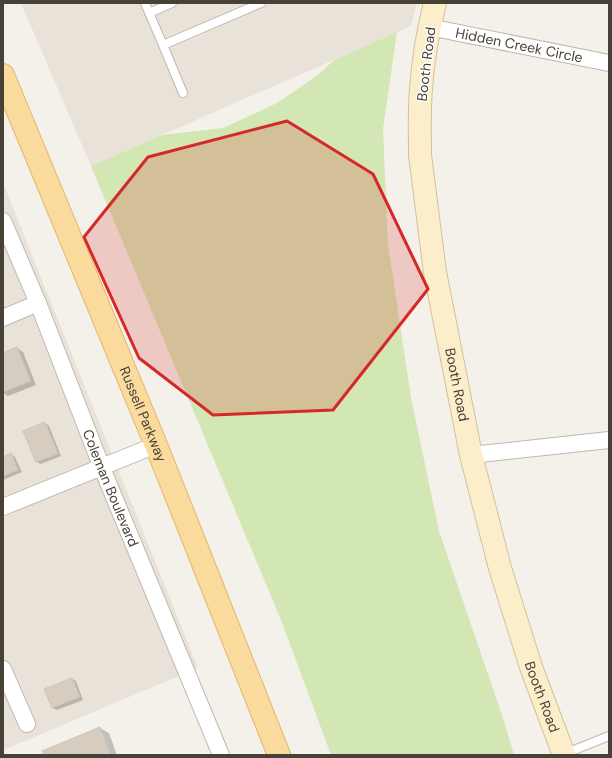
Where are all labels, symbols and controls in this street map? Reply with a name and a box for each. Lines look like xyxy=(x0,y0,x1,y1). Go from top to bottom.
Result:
street label: Hidden Creek Circle xyxy=(454,24,584,67)
street label: Booth Road xyxy=(413,26,439,102)
street label: Booth Road xyxy=(441,346,473,423)
street label: Russell Parkway xyxy=(115,364,171,465)
street label: Coleman Boulevard xyxy=(79,427,143,550)
street label: Booth Road xyxy=(521,659,564,735)

